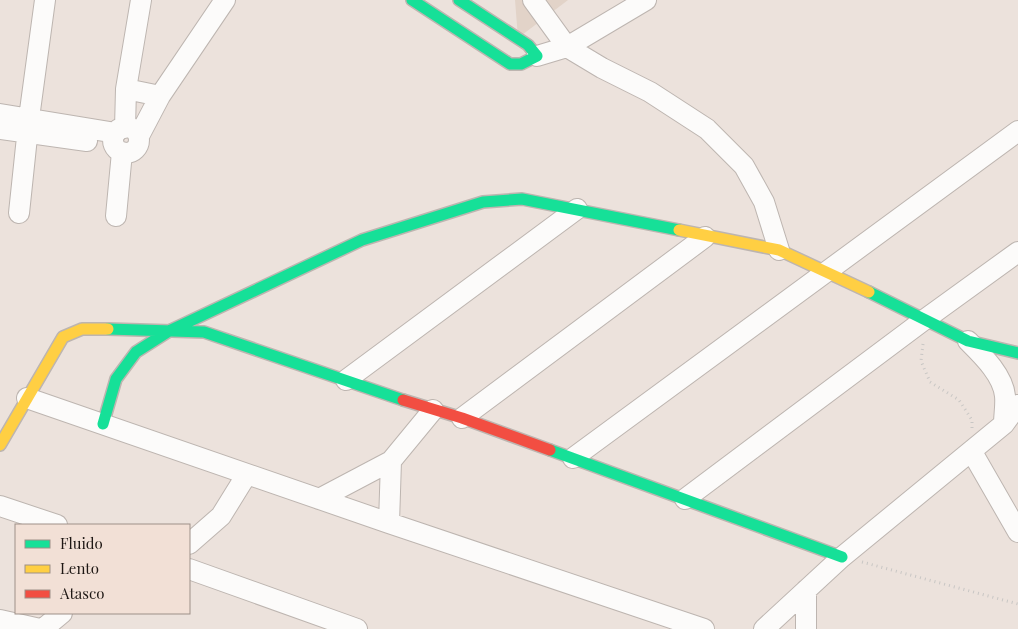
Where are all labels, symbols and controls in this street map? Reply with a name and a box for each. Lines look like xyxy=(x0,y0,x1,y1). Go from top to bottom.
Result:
legend xyxy=(15,524,190,614)
text: Fluido xyxy=(60,533,103,553)
text: Lento xyxy=(60,558,99,578)
text: Atasco xyxy=(59,583,104,603)

